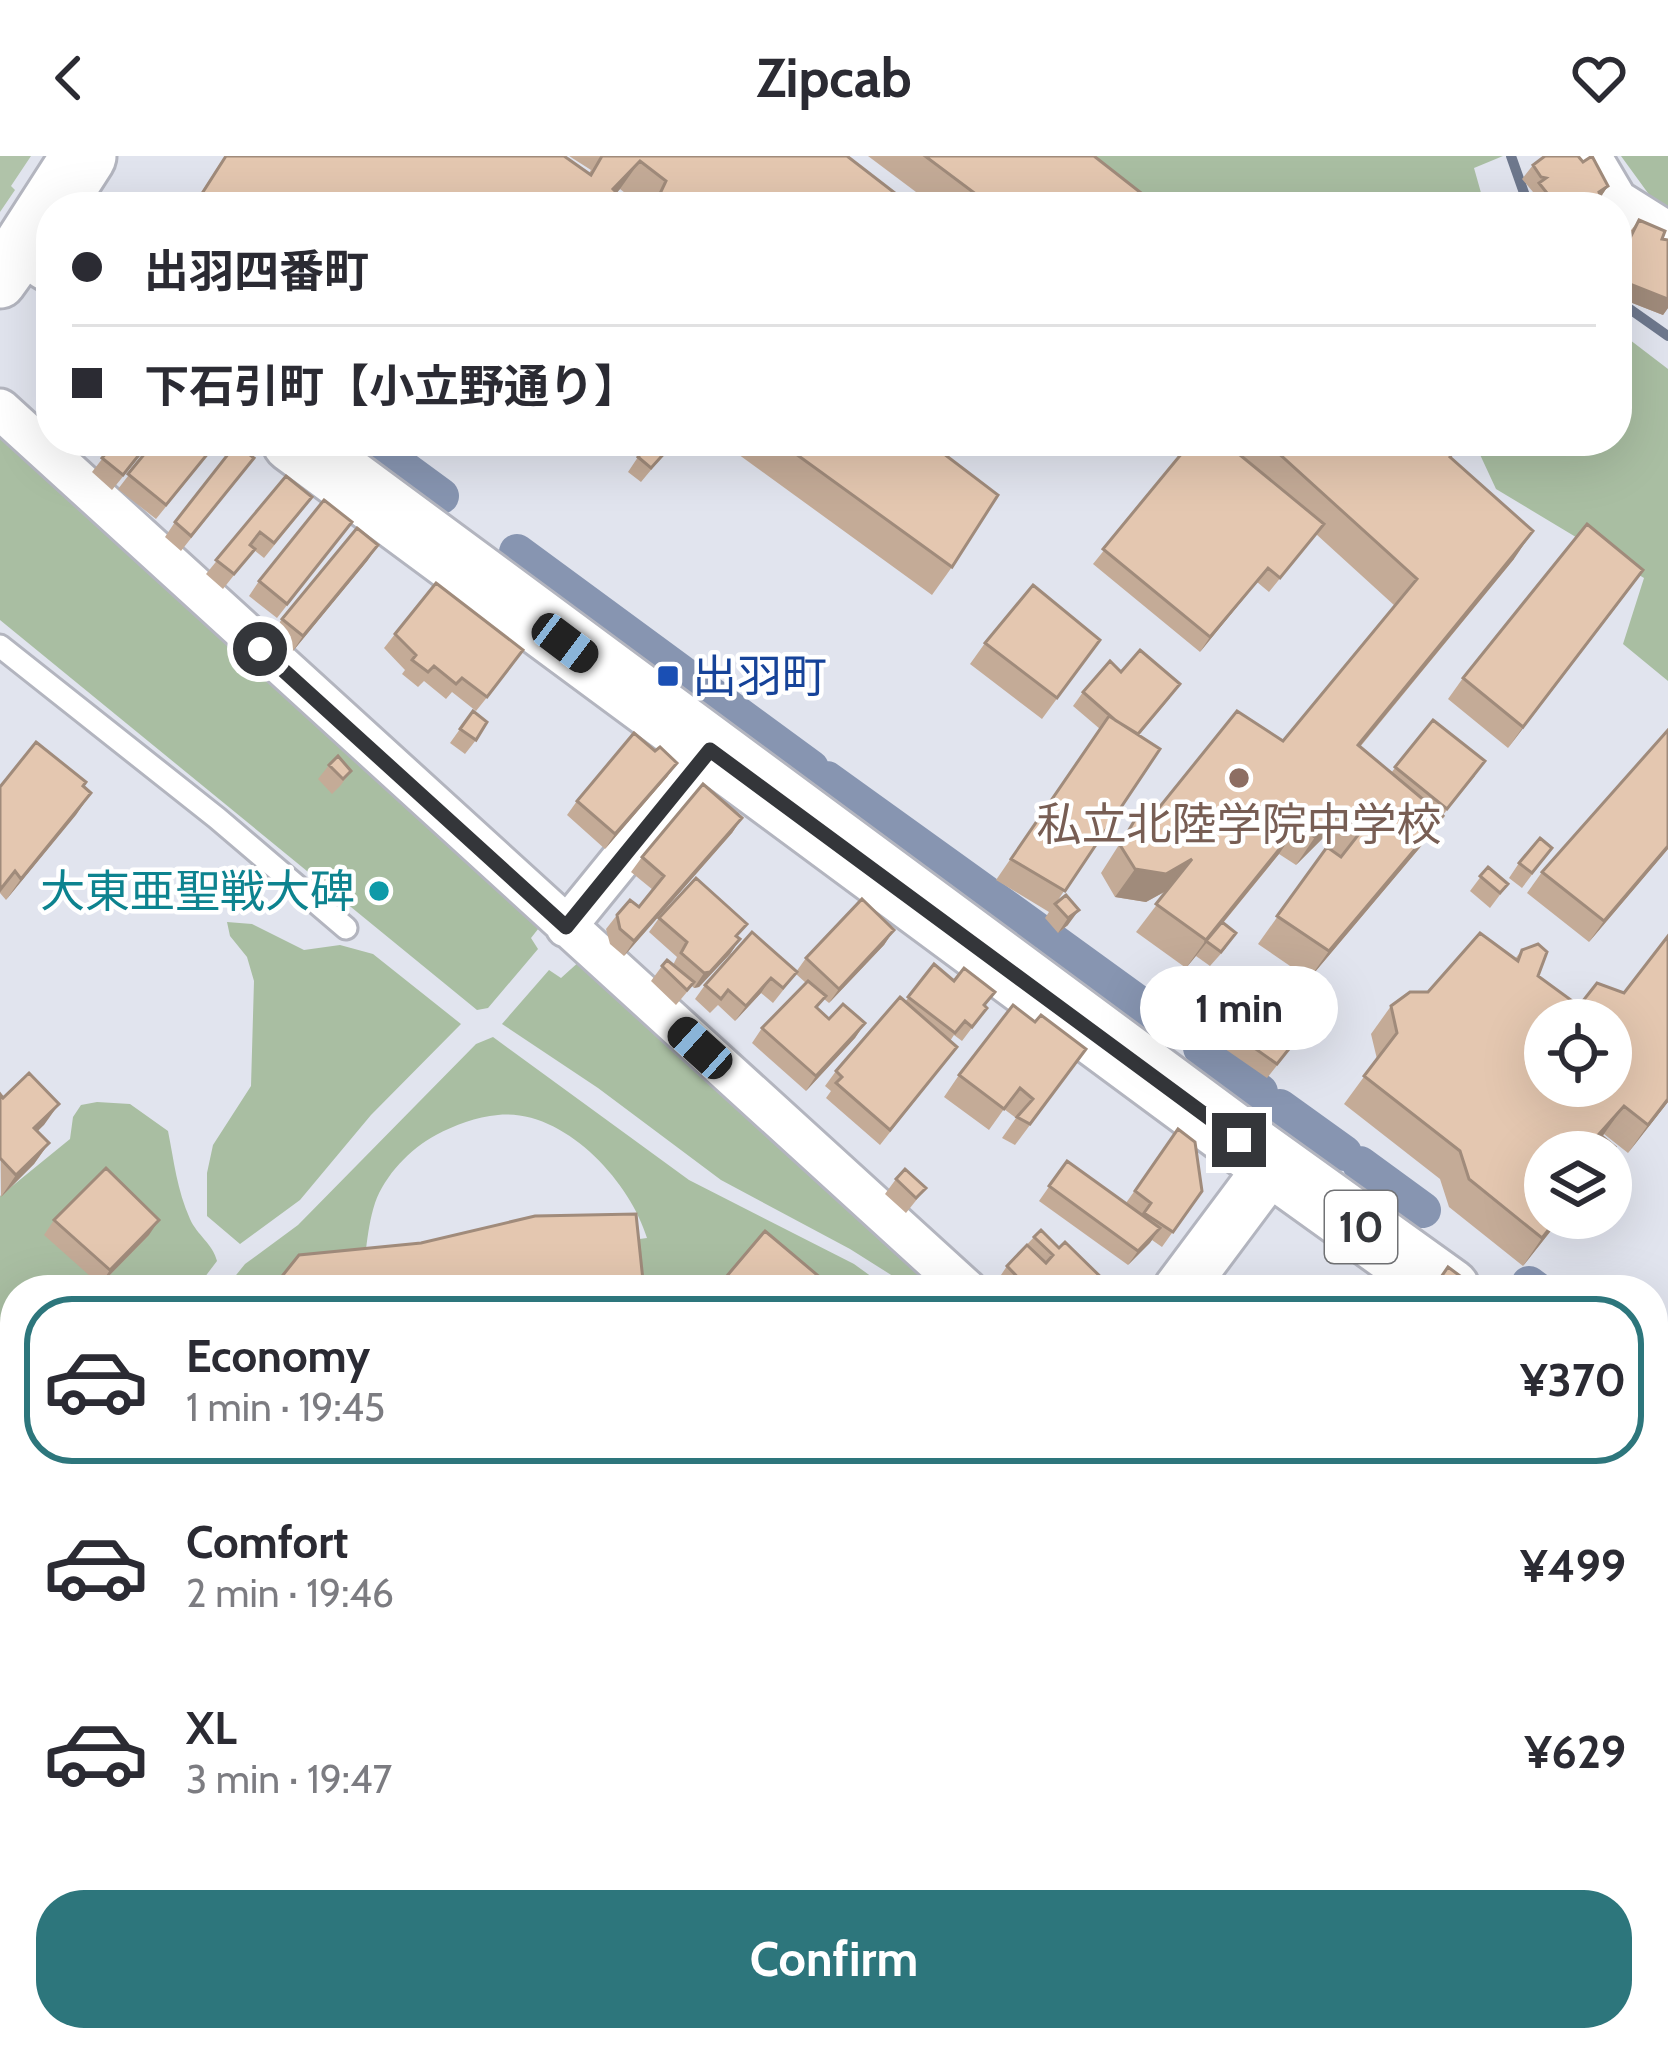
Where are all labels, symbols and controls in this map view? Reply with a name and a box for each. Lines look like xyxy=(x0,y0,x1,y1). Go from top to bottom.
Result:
icon: back xyxy=(36,45,102,111)
text: Zipcab xyxy=(756,45,912,111)
icon: heart xyxy=(1566,45,1632,111)
text: 出羽四番町 xyxy=(144,244,369,298)
text: 下石引町【小立野通り】 xyxy=(144,359,639,413)
car xyxy=(525,607,605,679)
route start xyxy=(233,622,287,676)
place label: 出羽町 xyxy=(692,649,827,703)
marker: 出羽町 xyxy=(655,663,681,689)
marker: 私立北陸学院中学校 xyxy=(1226,765,1252,791)
place label: 私立北陸学院中学校 xyxy=(1036,797,1442,851)
place label: 大東亜聖戦大碑 xyxy=(40,864,355,918)
marker: 大東亜聖戦大碑 xyxy=(366,878,392,904)
callout: 1 min xyxy=(1140,966,1338,1050)
text: 1 min xyxy=(1195,984,1283,1032)
map controls xyxy=(1524,999,1632,1239)
button: locate xyxy=(1524,999,1632,1107)
car xyxy=(661,1011,739,1085)
route end xyxy=(1212,1113,1266,1167)
button: layers xyxy=(1524,1131,1632,1239)
road number: 10 xyxy=(1325,1191,1397,1263)
icon: car xyxy=(42,1326,150,1434)
text: Economy xyxy=(186,1329,370,1383)
text: ¥370 xyxy=(1520,1353,1626,1407)
text: 1 min · 19:45 xyxy=(186,1383,385,1431)
icon: car xyxy=(42,1512,150,1620)
text: Comfort xyxy=(186,1515,349,1569)
text: ¥499 xyxy=(1520,1539,1626,1593)
text: 2 min · 19:46 xyxy=(186,1569,394,1617)
icon: car xyxy=(42,1698,150,1806)
text: XL xyxy=(186,1701,237,1755)
text: ¥629 xyxy=(1524,1725,1626,1779)
text: 3 min · 19:47 xyxy=(186,1755,392,1803)
button: Confirm xyxy=(36,1890,1632,2028)

